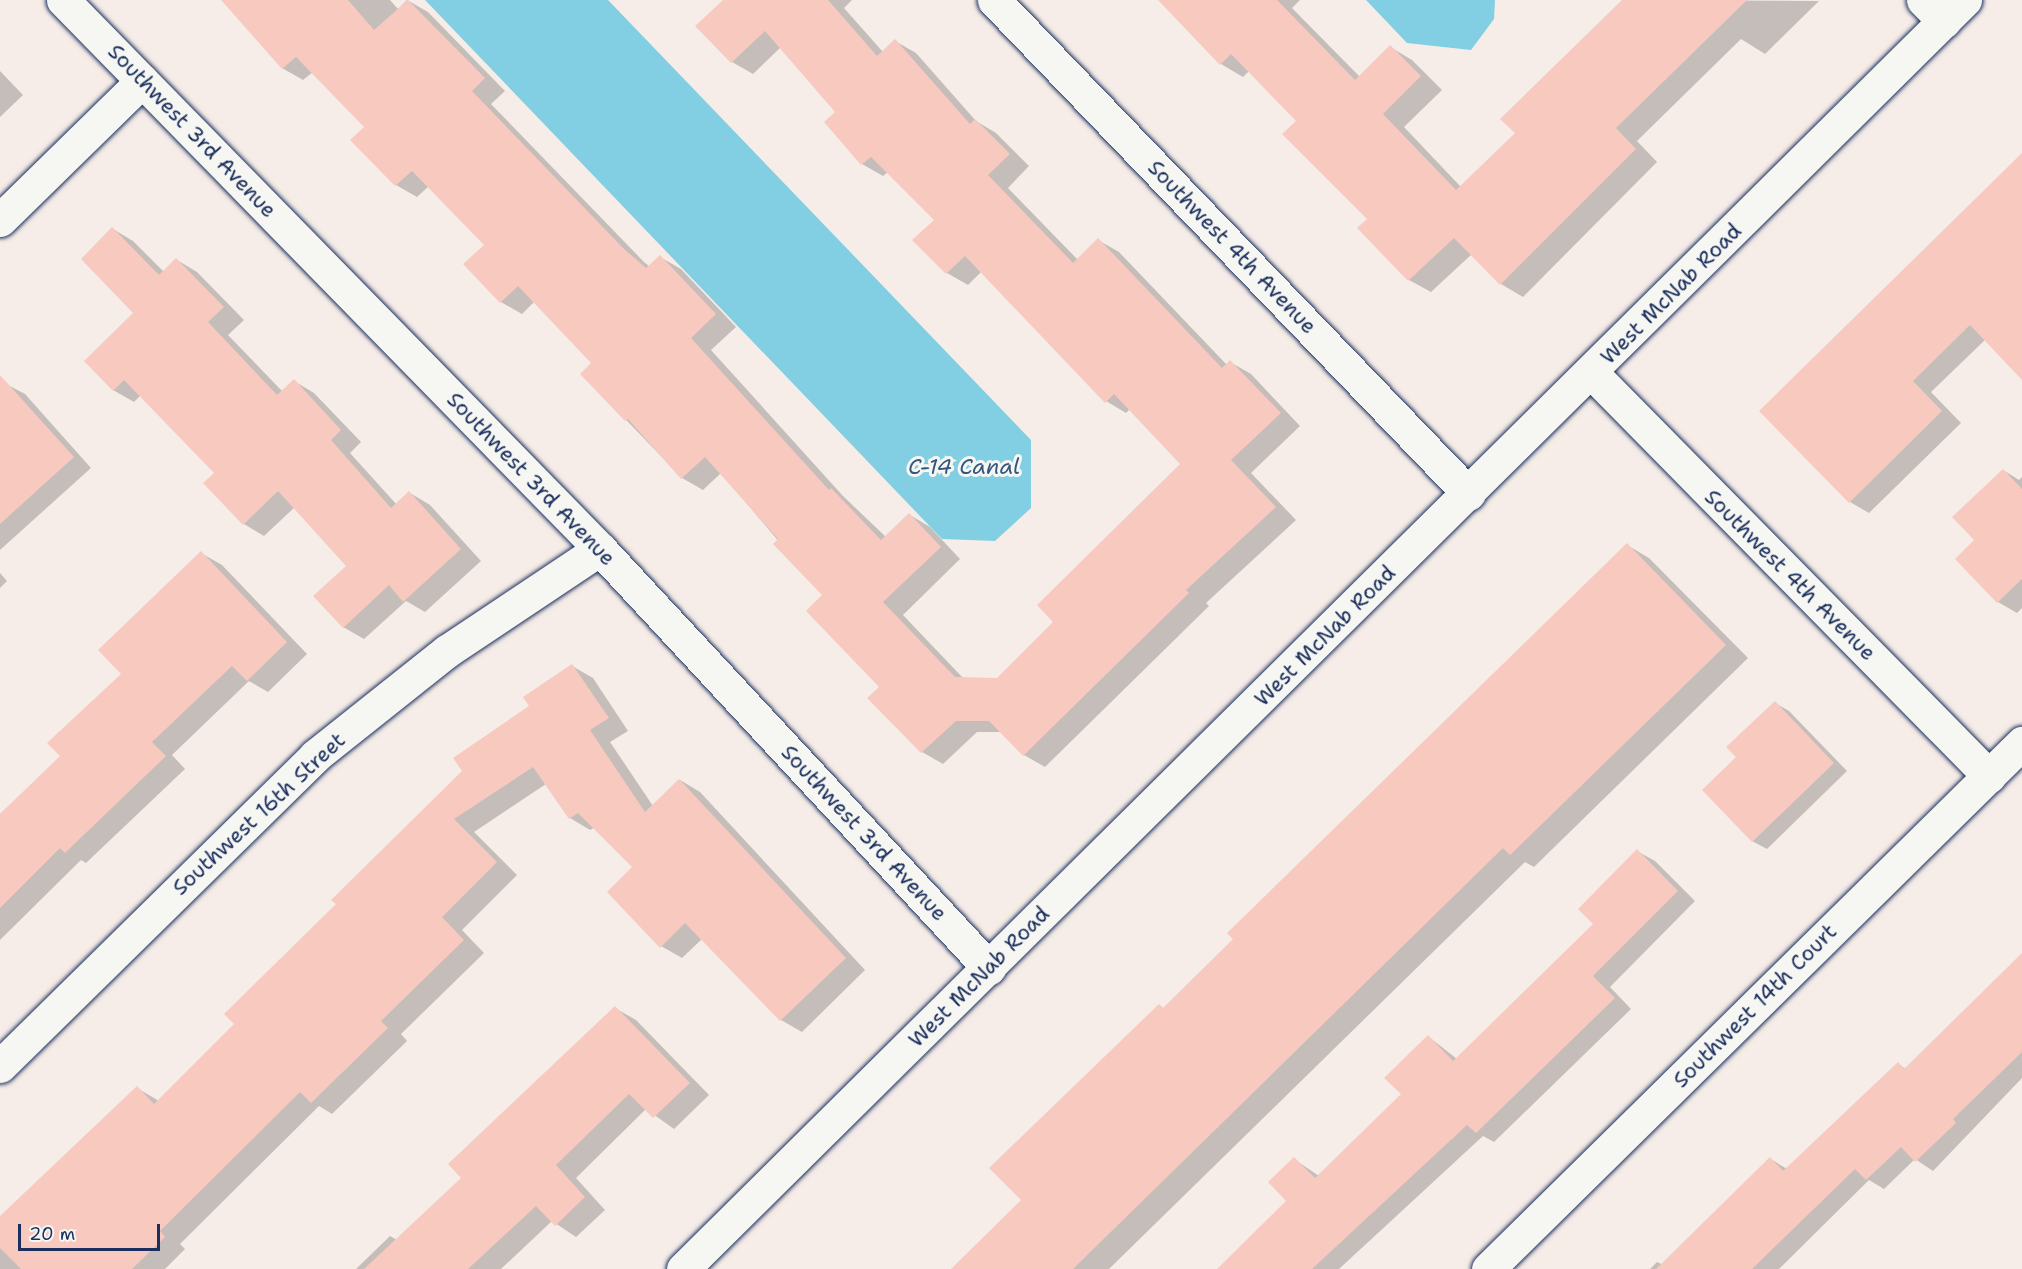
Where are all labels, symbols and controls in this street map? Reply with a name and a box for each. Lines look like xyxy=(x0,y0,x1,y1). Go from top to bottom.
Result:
street label: Southwest 3rd Avenue xyxy=(103,39,281,223)
street label: Southwest 4th Avenue xyxy=(1143,155,1321,339)
street label: West McNab Road xyxy=(1595,218,1747,370)
street label: Southwest 3rd Avenue xyxy=(442,387,620,571)
water label: C-14 Canal xyxy=(908,454,1020,480)
street label: Southwest 4th Avenue xyxy=(1699,484,1881,666)
street label: West McNab Road xyxy=(1249,560,1401,712)
street label: Southwest 16th Street xyxy=(167,727,351,901)
street label: Southwest 3rd Avenue xyxy=(776,740,952,926)
street label: West McNab Road xyxy=(903,901,1055,1053)
street label: Southwest 14th Court xyxy=(1668,919,1842,1093)
scale bar xyxy=(21,1212,164,1250)
text: 20 m xyxy=(29,1222,75,1246)

